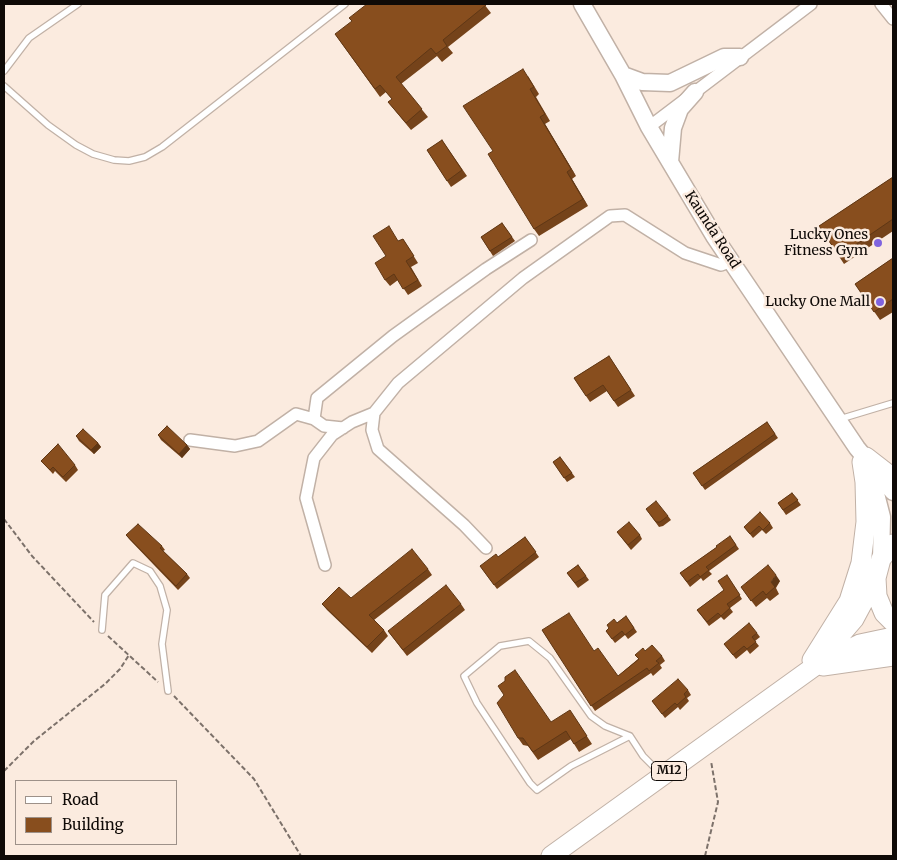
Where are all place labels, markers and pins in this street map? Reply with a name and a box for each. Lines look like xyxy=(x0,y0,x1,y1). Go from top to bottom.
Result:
place label: Lucky Ones Fitness Gym xyxy=(784,227,868,260)
marker: Lucky Ones Fitness Gym xyxy=(872,237,884,249)
place label: Lucky One Mall xyxy=(765,294,870,310)
marker: Lucky One Mall xyxy=(874,296,886,308)

